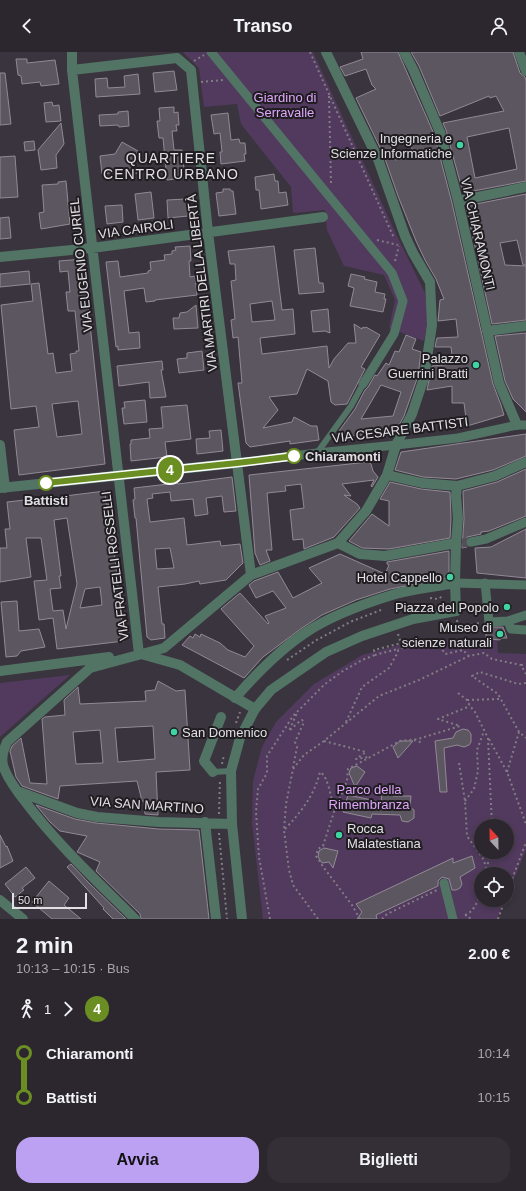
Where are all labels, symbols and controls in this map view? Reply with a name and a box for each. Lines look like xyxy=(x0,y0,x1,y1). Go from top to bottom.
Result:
icon: back xyxy=(16,15,38,37)
icon: person xyxy=(488,15,510,37)
text: Transo xyxy=(233,16,293,36)
park label: Giardino di Serravalle xyxy=(254,90,317,120)
place label: Ingegneria e Scienze Informatiche xyxy=(331,131,452,161)
marker: Ingegneria e Scienze Informatiche xyxy=(455,140,465,150)
district label: QUARTIERE CENTRO URBANO xyxy=(103,150,239,182)
street label: VIA CHIARAMONTI xyxy=(458,176,498,292)
street label: VIA MARTIRI DELLA LIBERTÀ xyxy=(184,193,220,373)
street label: VIA EUGENIO CURIEL xyxy=(66,197,96,333)
street label: VIA CAIROLI xyxy=(97,216,175,242)
place label: Palazzo Guerrini Bratti xyxy=(388,351,468,381)
marker: Palazzo Guerrini Bratti xyxy=(471,360,481,370)
street label: VIA CESARE BATTISTI xyxy=(331,414,469,446)
marker: Chiaramonti xyxy=(286,448,302,464)
place label: Chiaramonti xyxy=(305,449,381,464)
line badge: 4 xyxy=(157,457,183,483)
text: 4 xyxy=(166,462,174,478)
marker: Battisti xyxy=(38,475,54,491)
street label: VIA FRATELLI ROSSELLI xyxy=(98,490,132,642)
place label: Battisti xyxy=(24,493,68,508)
place label: Hotel Cappello xyxy=(357,570,442,585)
marker: Hotel Cappello xyxy=(445,572,455,582)
place label: Piazza del Popolo xyxy=(395,600,499,615)
marker: Piazza del Popolo xyxy=(502,602,512,612)
place label: Museo di scienze naturali xyxy=(402,620,492,650)
marker: Museo di scienze naturali xyxy=(495,629,505,639)
place label: San Domenico xyxy=(182,725,267,740)
marker: San Domenico xyxy=(169,727,179,737)
park label: Parco della Rimembranza xyxy=(329,782,410,812)
street label: VIA SAN MARTINO xyxy=(90,794,204,816)
north arrow xyxy=(474,819,514,859)
map controls xyxy=(474,819,514,907)
place label: Rocca Malatestiana xyxy=(347,821,421,851)
marker: Rocca Malatestiana xyxy=(334,830,344,840)
button: locate xyxy=(474,867,514,907)
scale bar xyxy=(12,891,87,910)
text: 50 m xyxy=(18,894,42,906)
text: 2 min xyxy=(16,933,73,958)
text: 2.00 € xyxy=(468,945,510,962)
text: 10:13 – 10:15 · Bus xyxy=(16,961,129,976)
icon: walk xyxy=(16,998,38,1020)
icon: forward xyxy=(57,998,79,1020)
text: 4 xyxy=(93,1001,101,1017)
text: 1 xyxy=(44,1002,51,1017)
text: Chiaramonti xyxy=(46,1045,134,1062)
text: 10:14 xyxy=(477,1046,510,1061)
text: Battisti xyxy=(46,1089,97,1106)
text: 10:15 xyxy=(477,1090,510,1105)
button: Avvia xyxy=(16,1137,259,1183)
button: Biglietti xyxy=(267,1137,510,1183)

